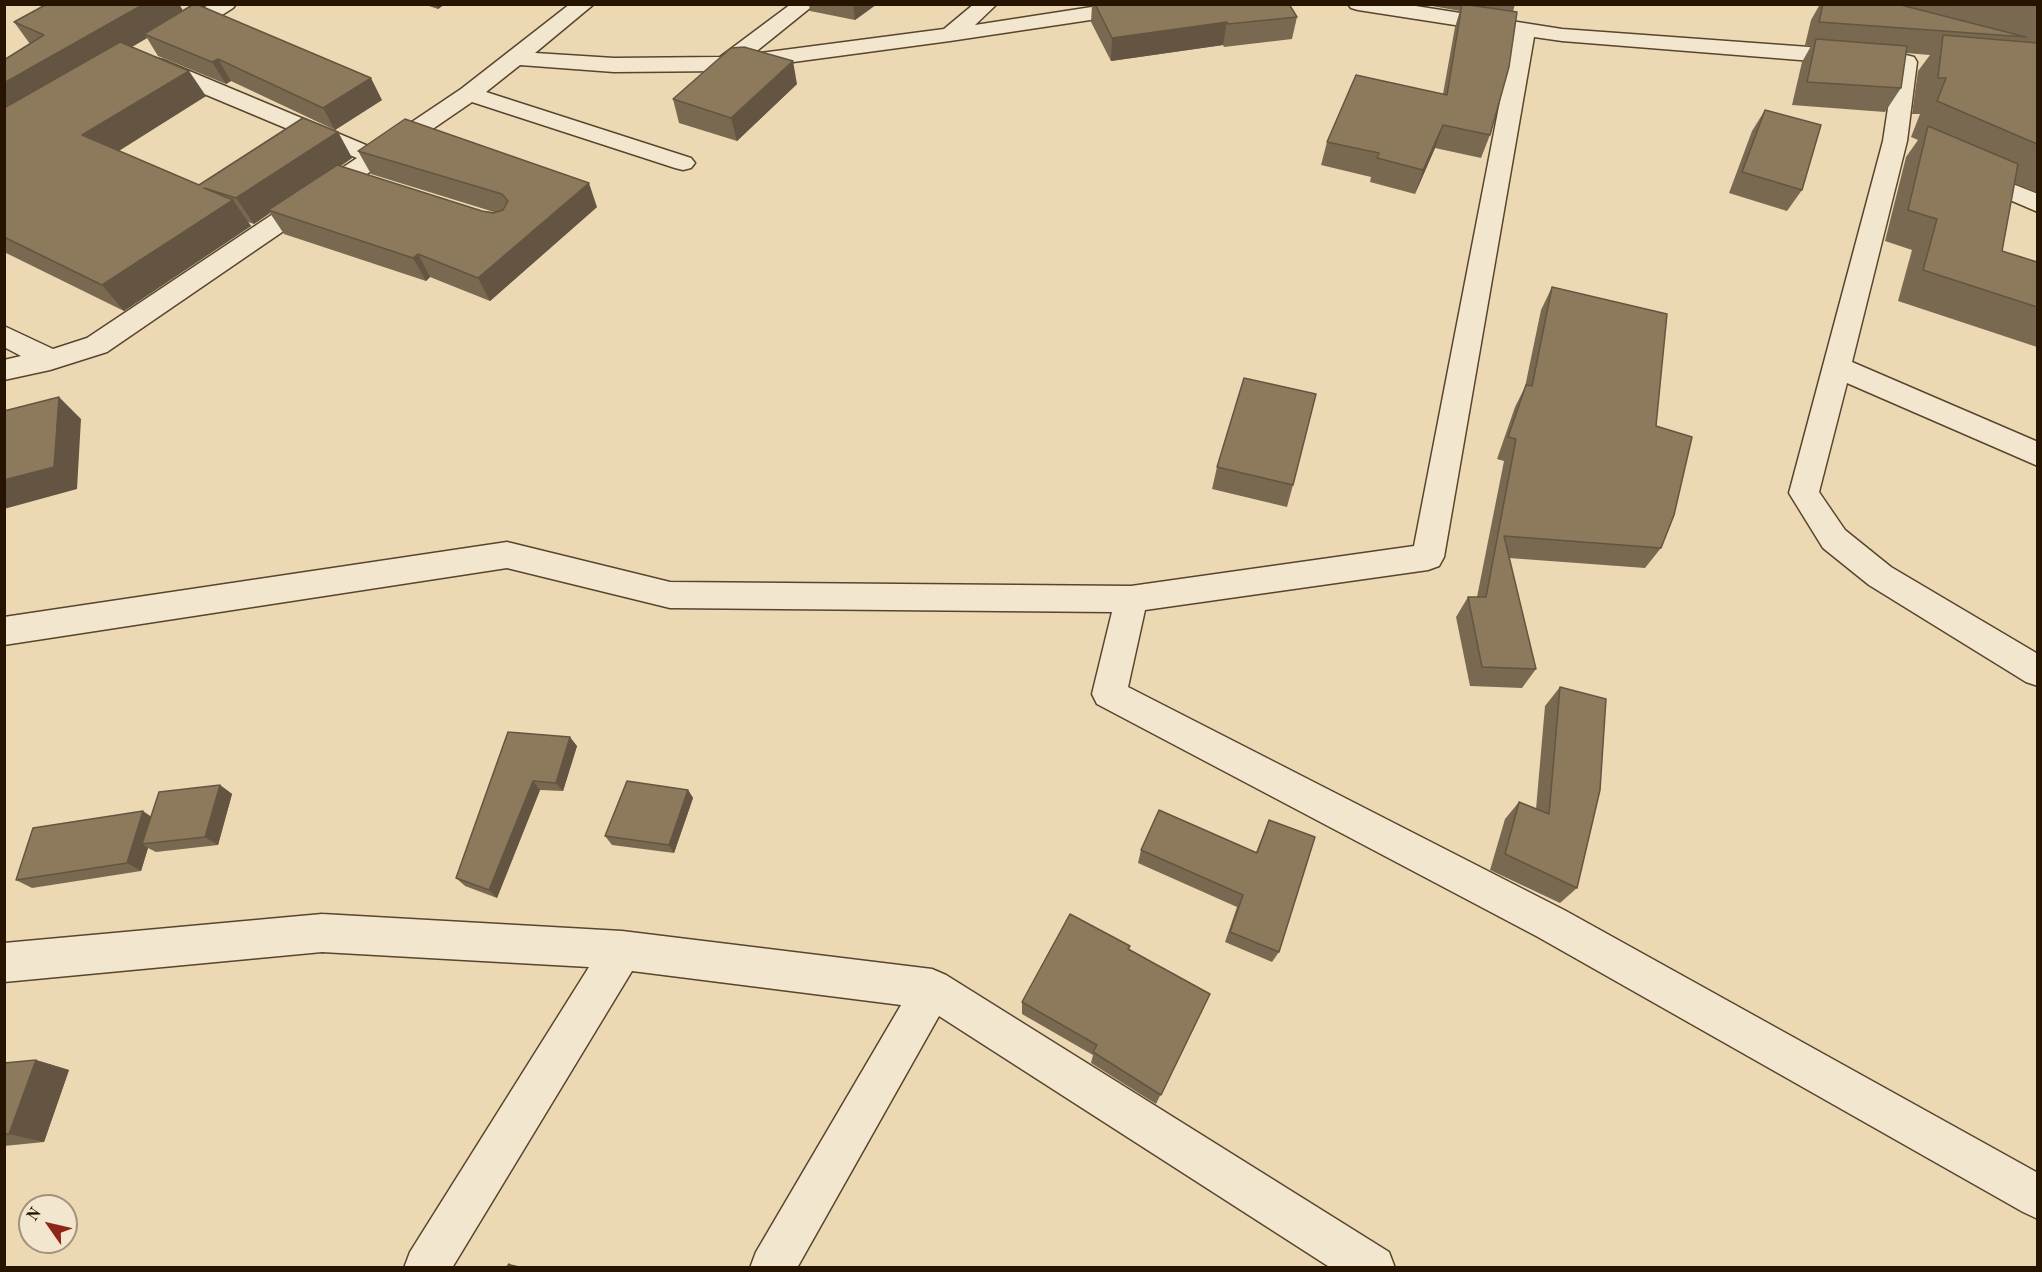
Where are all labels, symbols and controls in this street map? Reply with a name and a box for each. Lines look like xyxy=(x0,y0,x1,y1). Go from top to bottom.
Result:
north arrow xyxy=(18,1194,78,1254)
text: N xyxy=(25,1206,45,1225)

